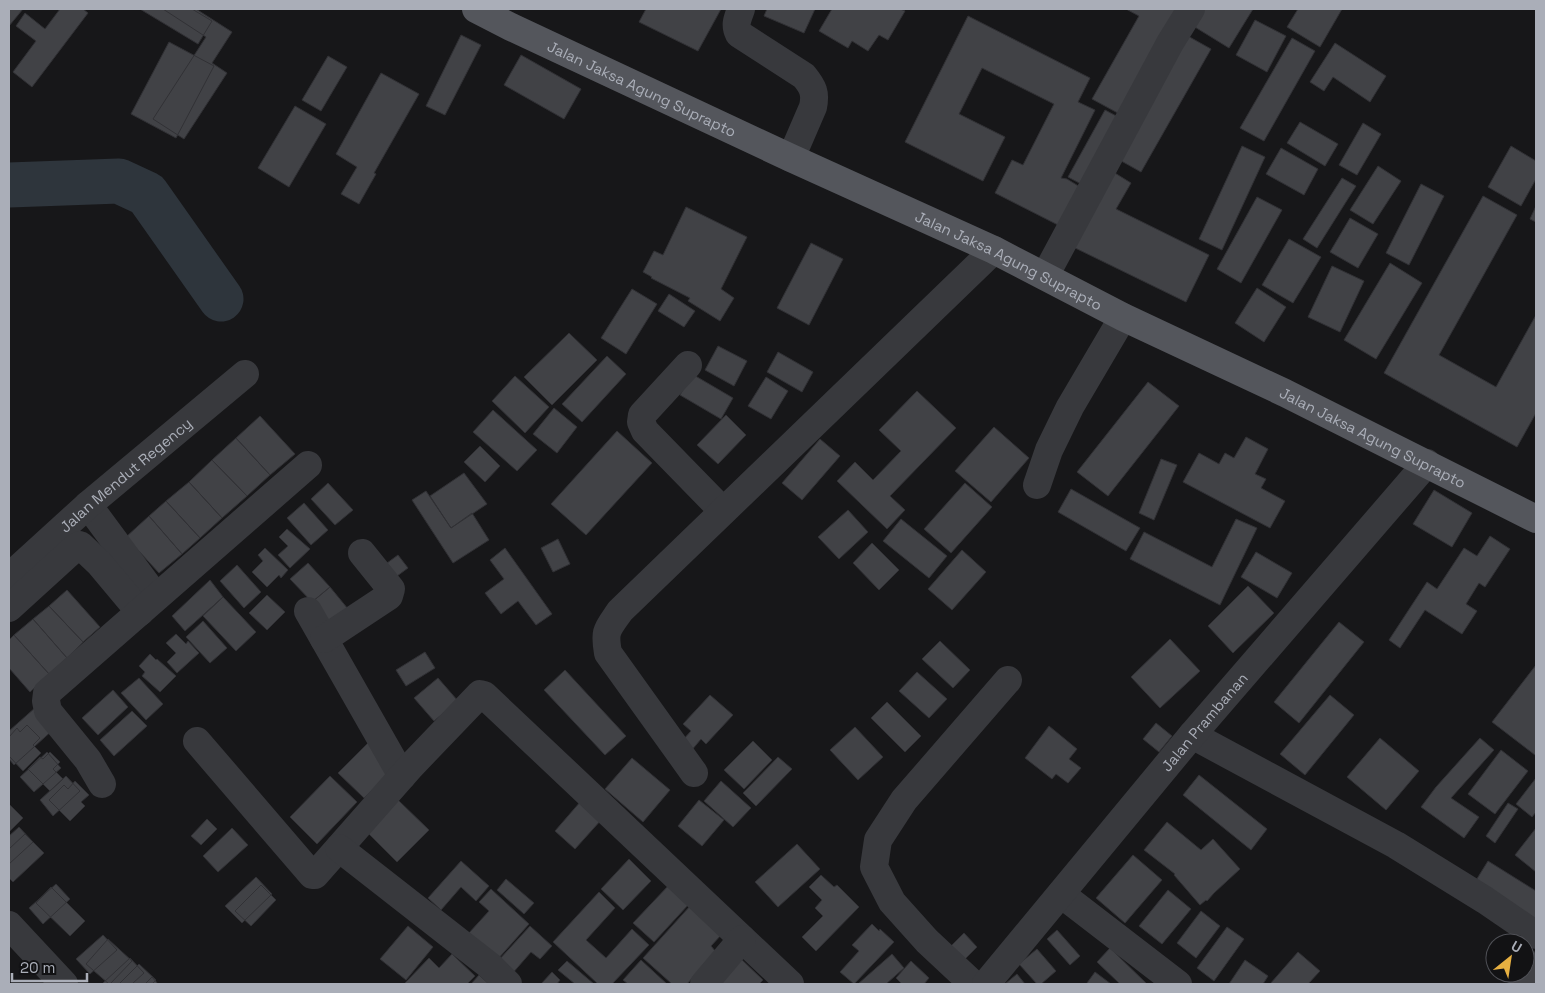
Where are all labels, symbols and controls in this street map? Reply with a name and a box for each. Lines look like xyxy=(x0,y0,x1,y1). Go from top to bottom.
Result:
street label: Jalan Jaksa Agung Suprapto xyxy=(545,36,739,141)
street label: Jalan Jaksa Agung Suprapto xyxy=(912,206,1106,314)
street label: Jalan Jaksa Agung Suprapto xyxy=(1277,382,1469,492)
street label: Jalan Mendut Regency xyxy=(55,413,195,536)
street label: Jalan Prambanan xyxy=(1157,668,1251,775)
north arrow xyxy=(1485,933,1535,983)
text: U xyxy=(1508,937,1525,957)
scale bar xyxy=(12,950,88,982)
text: 20 m xyxy=(20,958,55,977)

